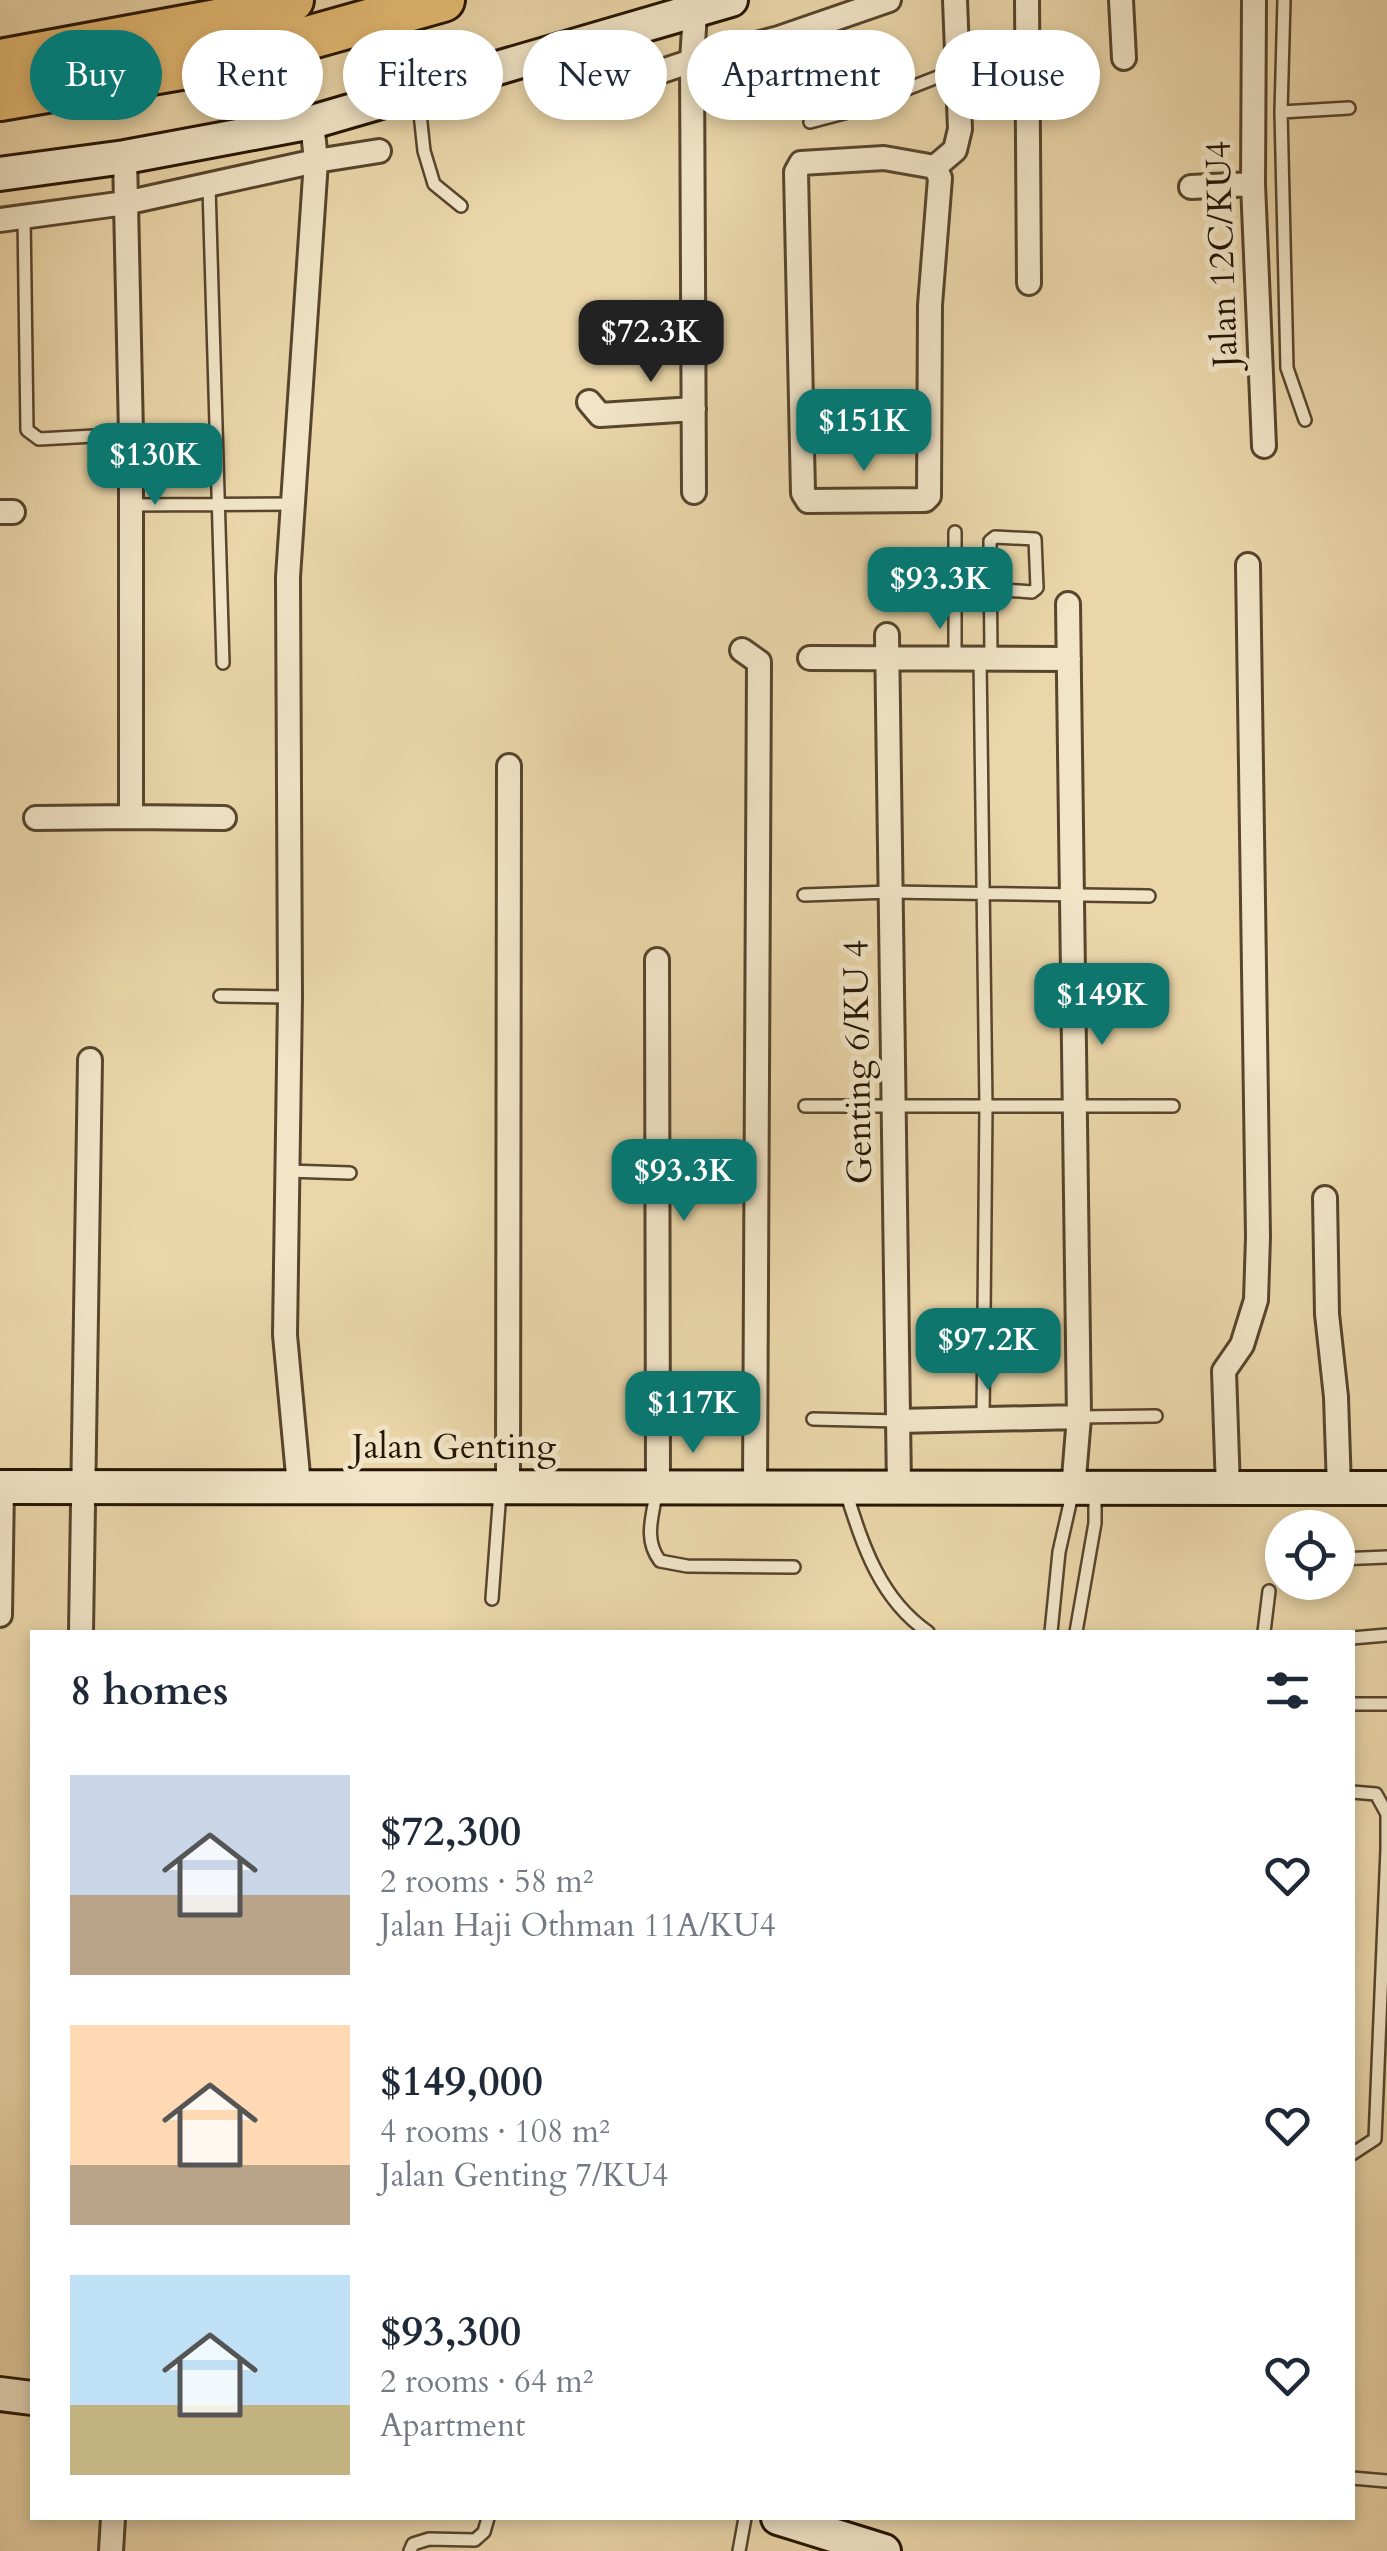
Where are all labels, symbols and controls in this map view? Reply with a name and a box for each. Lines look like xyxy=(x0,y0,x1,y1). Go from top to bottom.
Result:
chip: Buy xyxy=(30,30,162,120)
chip: Rent xyxy=(182,30,323,120)
chip: Filters xyxy=(343,30,503,120)
chip: New xyxy=(523,30,667,120)
chip: Apartment xyxy=(687,30,915,120)
chip: House xyxy=(935,30,1100,120)
street label: Jalan 12C/KU4 xyxy=(1194,140,1250,373)
pin: $72.3K xyxy=(570,300,732,385)
text: $72.3K xyxy=(601,310,701,354)
pin: $151K xyxy=(794,389,934,474)
text: $151K xyxy=(818,399,910,443)
pin: $130K xyxy=(85,423,225,508)
text: $130K xyxy=(109,433,201,477)
pin: $93.3K xyxy=(859,547,1021,632)
text: $93.3K xyxy=(890,557,990,601)
street label: Genting 6/KU 4 xyxy=(832,939,884,1185)
pin: $149K xyxy=(1032,963,1172,1048)
text: $149K xyxy=(1056,973,1148,1017)
pin: $93.3K xyxy=(603,1139,765,1224)
text: $93.3K xyxy=(634,1149,734,1193)
pin: $97.2K xyxy=(907,1308,1069,1393)
text: $97.2K xyxy=(938,1318,1038,1362)
pin: $117K xyxy=(623,1371,763,1456)
text: $117K xyxy=(647,1381,739,1425)
street label: Jalan Genting xyxy=(347,1423,556,1471)
map controls xyxy=(1265,1510,1355,1600)
button: locate xyxy=(1265,1510,1355,1600)
text: 8 homes xyxy=(70,1662,228,1719)
icon: filters xyxy=(1260,1663,1315,1718)
text: $72,300 xyxy=(380,1803,521,1860)
icon: home xyxy=(150,1815,270,1935)
icon: heart xyxy=(1260,1848,1315,1903)
text: 2 rooms · 58 m² xyxy=(380,1860,593,1904)
text: Jalan Haji Othman 11A/KU4 xyxy=(380,1904,776,1948)
text: $149,000 xyxy=(380,2053,543,2110)
icon: home xyxy=(150,2065,270,2185)
icon: heart xyxy=(1260,2098,1315,2153)
text: 4 rooms · 108 m² xyxy=(380,2110,610,2154)
text: Jalan Genting 7/KU4 xyxy=(380,2154,668,2198)
text: $93,300 xyxy=(380,2303,521,2360)
icon: home xyxy=(150,2315,270,2435)
icon: heart xyxy=(1260,2348,1315,2403)
text: 2 rooms · 64 m² xyxy=(380,2360,593,2404)
text: Apartment xyxy=(380,2404,525,2448)

